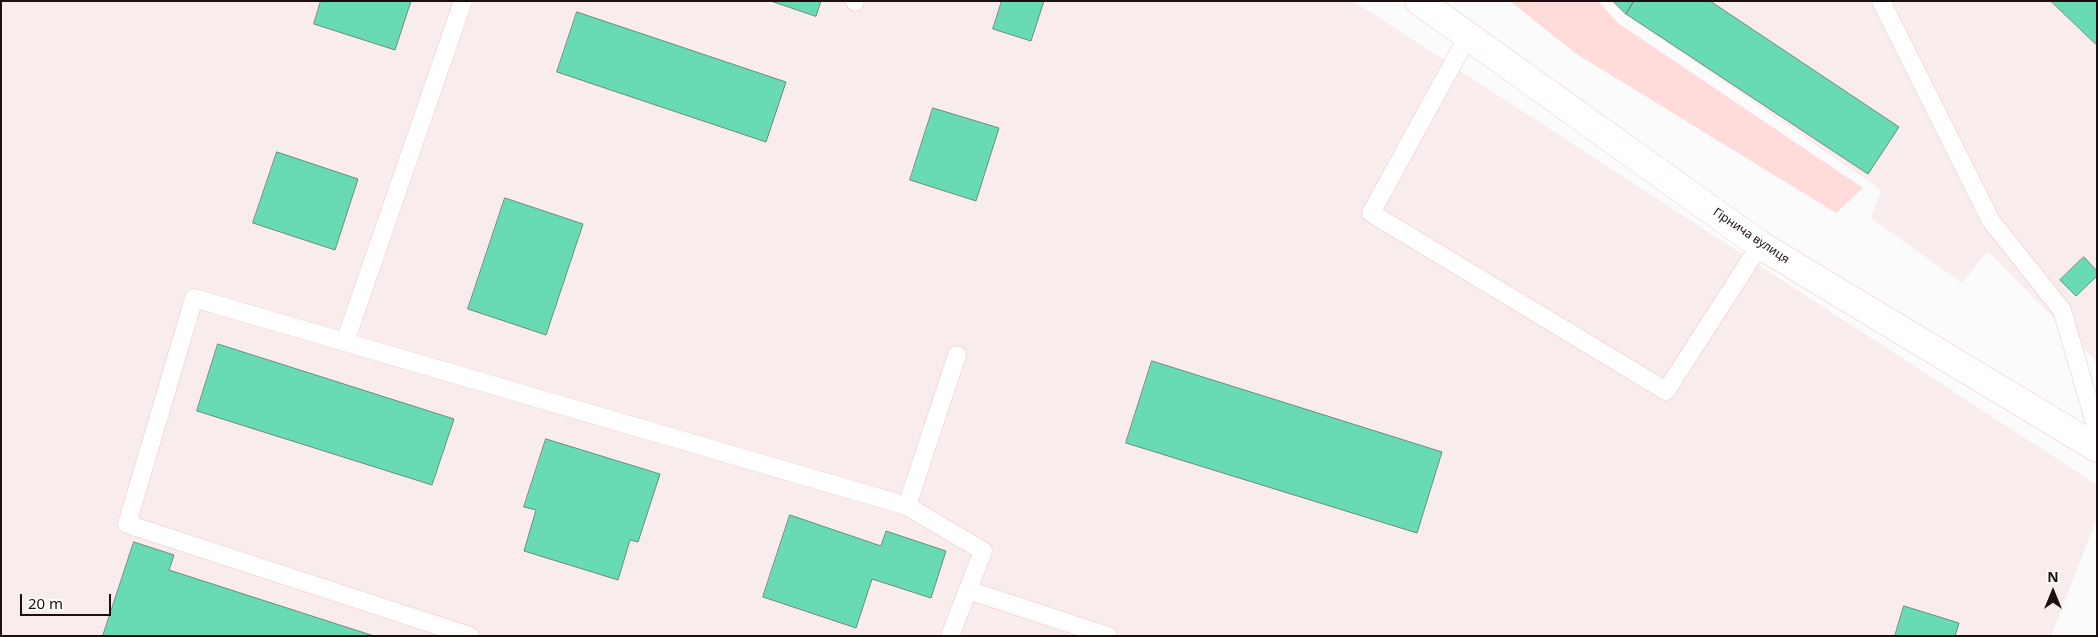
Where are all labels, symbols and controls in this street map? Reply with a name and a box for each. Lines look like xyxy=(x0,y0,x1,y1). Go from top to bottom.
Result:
street label: Гірнича вулиця xyxy=(1710,205,1792,267)
north arrow xyxy=(2028,567,2078,617)
text: N xyxy=(2047,567,2059,586)
scale bar xyxy=(22,584,114,616)
text: 20 m xyxy=(28,593,63,613)

